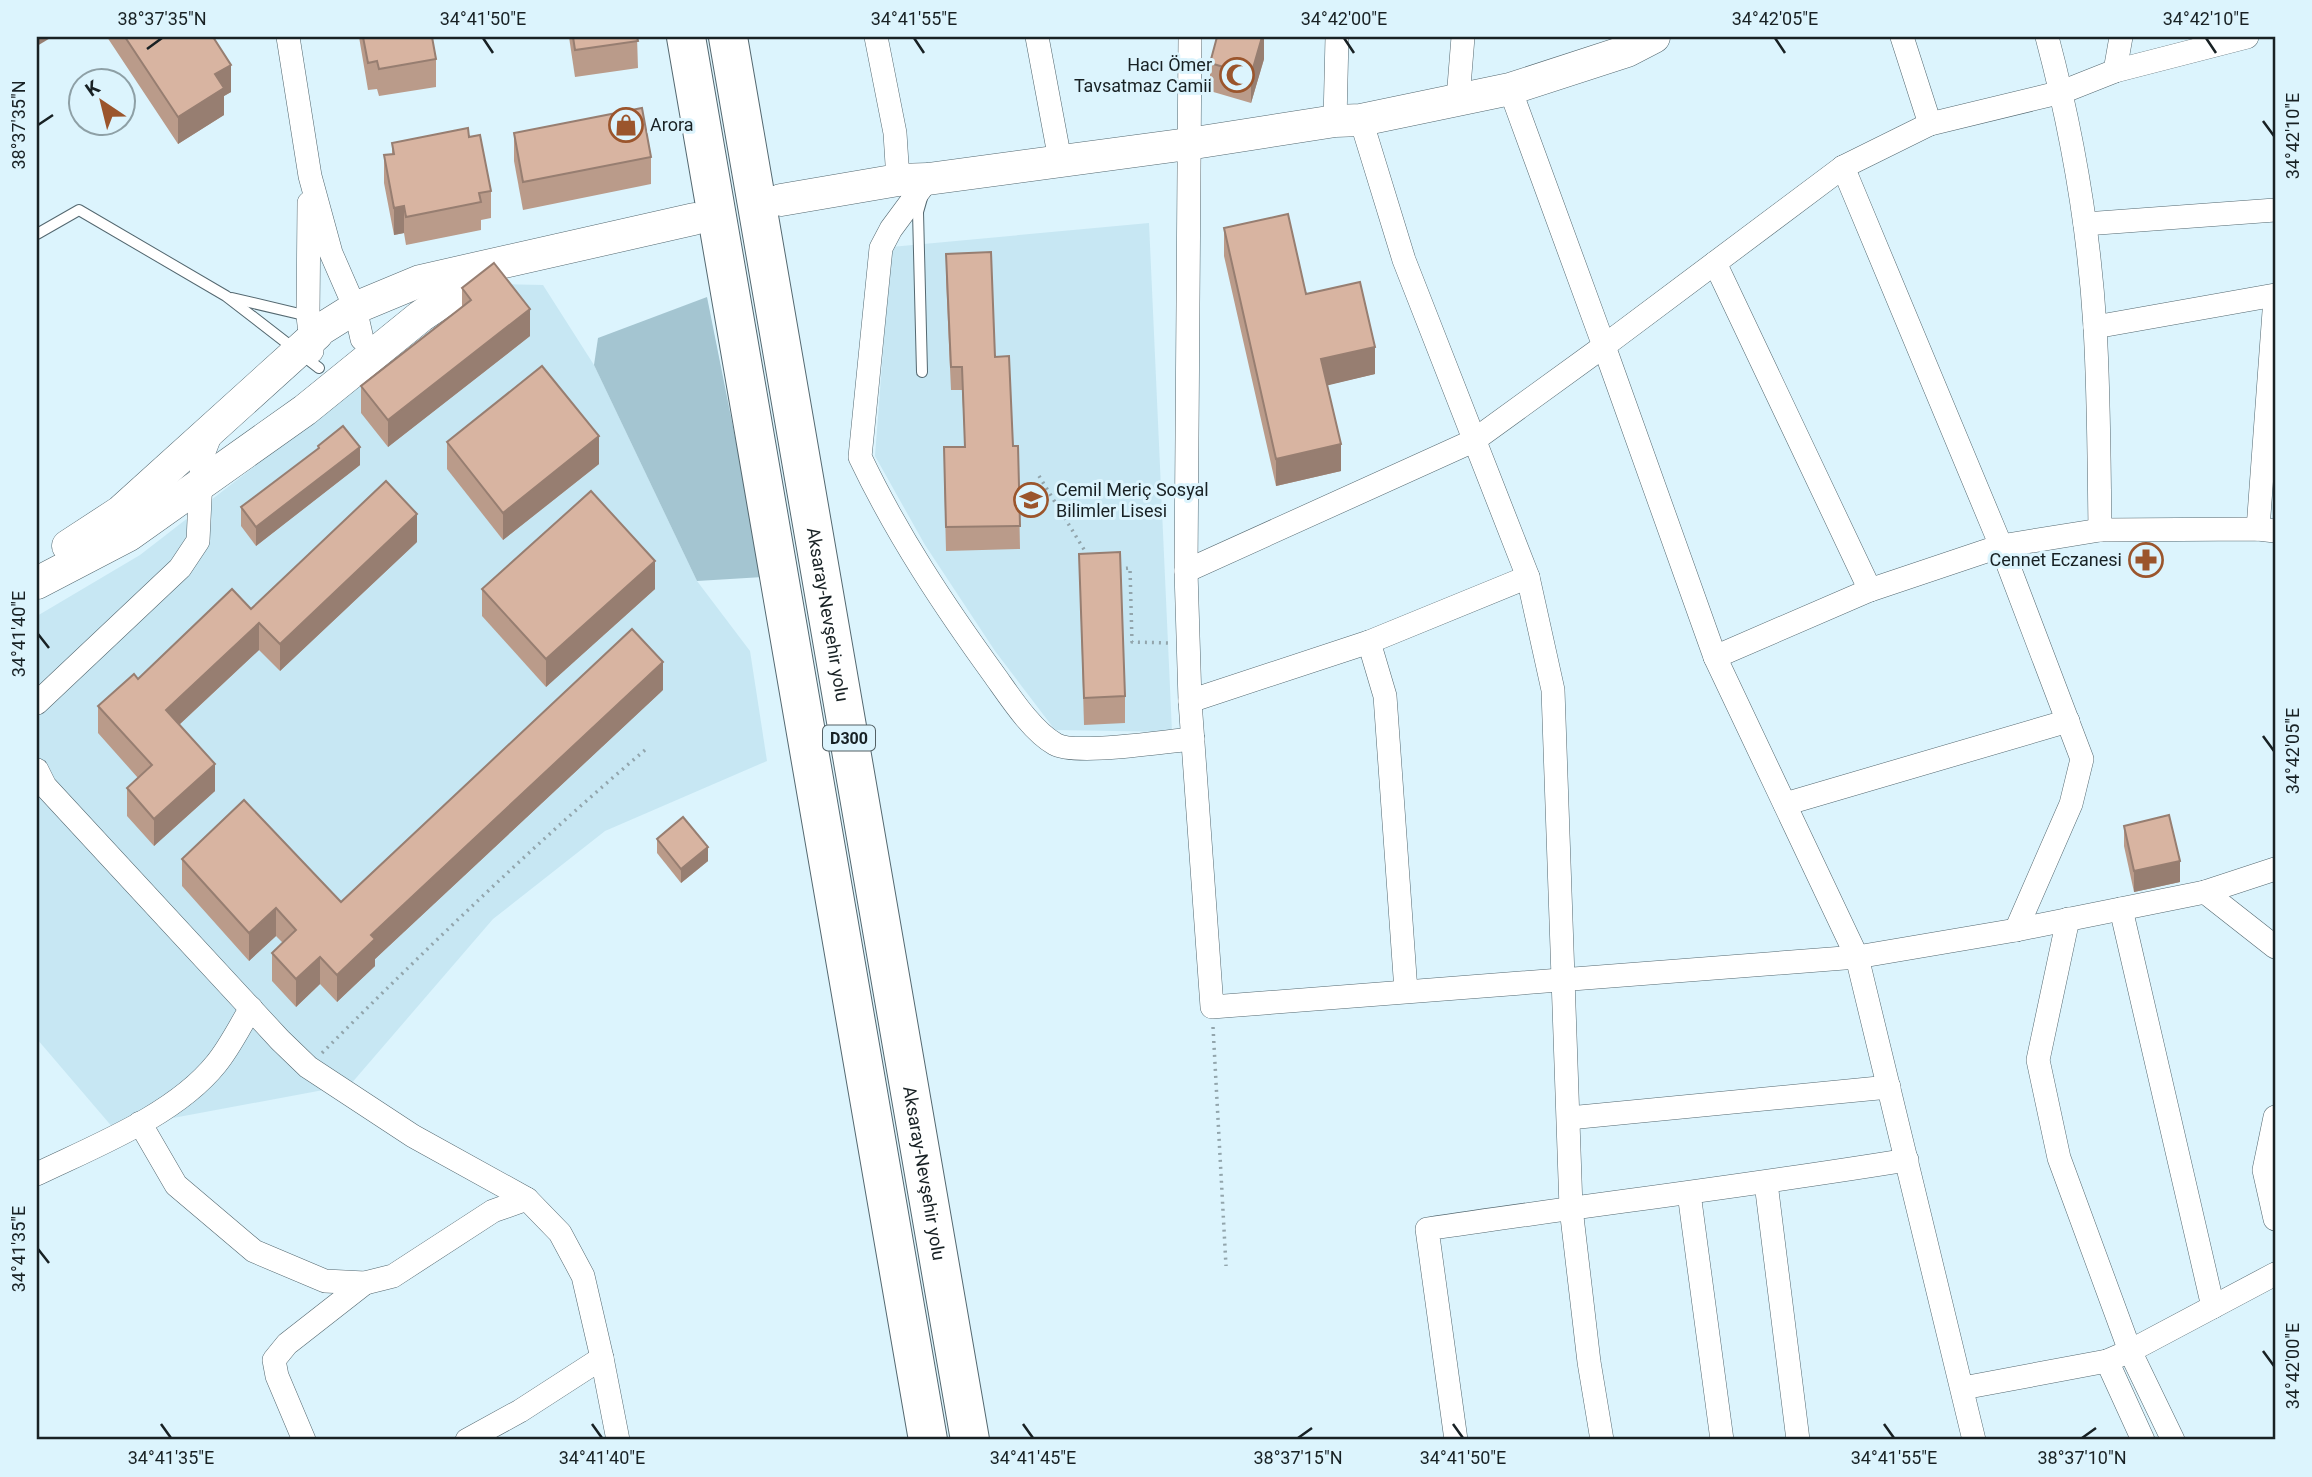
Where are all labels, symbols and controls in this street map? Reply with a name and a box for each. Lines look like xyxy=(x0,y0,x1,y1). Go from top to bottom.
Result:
text: 38°37'35"N xyxy=(117,8,207,29)
text: 34°41'50"E xyxy=(440,8,526,29)
text: 34°41'55"E xyxy=(871,8,957,29)
text: 34°42'00"E xyxy=(1301,8,1387,29)
text: 34°42'05"E xyxy=(1732,8,1818,29)
text: 34°42'10"E xyxy=(2163,8,2249,29)
place label: Hacı Ömer Tavsatmaz Camii xyxy=(1074,54,1212,96)
mosque icon: Hacı Ömer Tavsatmaz Camii xyxy=(1218,56,1256,94)
north arrow xyxy=(66,66,136,136)
text: K xyxy=(81,75,105,101)
text: 38°37'35"N xyxy=(8,80,29,170)
text: 34°42'10"E xyxy=(2282,93,2303,179)
shop icon: Arora xyxy=(607,106,645,144)
place label: Arora xyxy=(650,114,693,135)
place label: Cemil Meriç Sosyal Bilimler Lisesi xyxy=(1056,479,1209,521)
school or university icon: Cemil Meriç Sosyal Bilimler Lisesi xyxy=(1012,481,1050,519)
street label: Aksaray-Nevşehir yolu xyxy=(803,526,853,703)
pharmacy icon: Cennet Eczanesi xyxy=(2127,541,2165,579)
place label: Cennet Eczanesi xyxy=(1990,549,2122,570)
text: 34°41'40"E xyxy=(8,591,29,677)
text: 34°42'05"E xyxy=(2282,708,2303,794)
road number: D300 xyxy=(823,726,875,750)
street label: Aksaray-Nevşehir yolu xyxy=(899,1084,950,1262)
text: 34°41'35"E xyxy=(8,1206,29,1292)
text: 34°42'00"E xyxy=(2282,1323,2303,1409)
text: 34°41'35"E xyxy=(128,1447,214,1468)
text: 34°41'40"E xyxy=(559,1447,645,1468)
text: 34°41'45"E xyxy=(990,1447,1076,1468)
text: 38°37'15"N xyxy=(1253,1447,1343,1468)
text: 34°41'50"E xyxy=(1420,1447,1506,1468)
text: 34°41'55"E xyxy=(1851,1447,1937,1468)
text: 38°37'10"N xyxy=(2037,1447,2127,1468)

